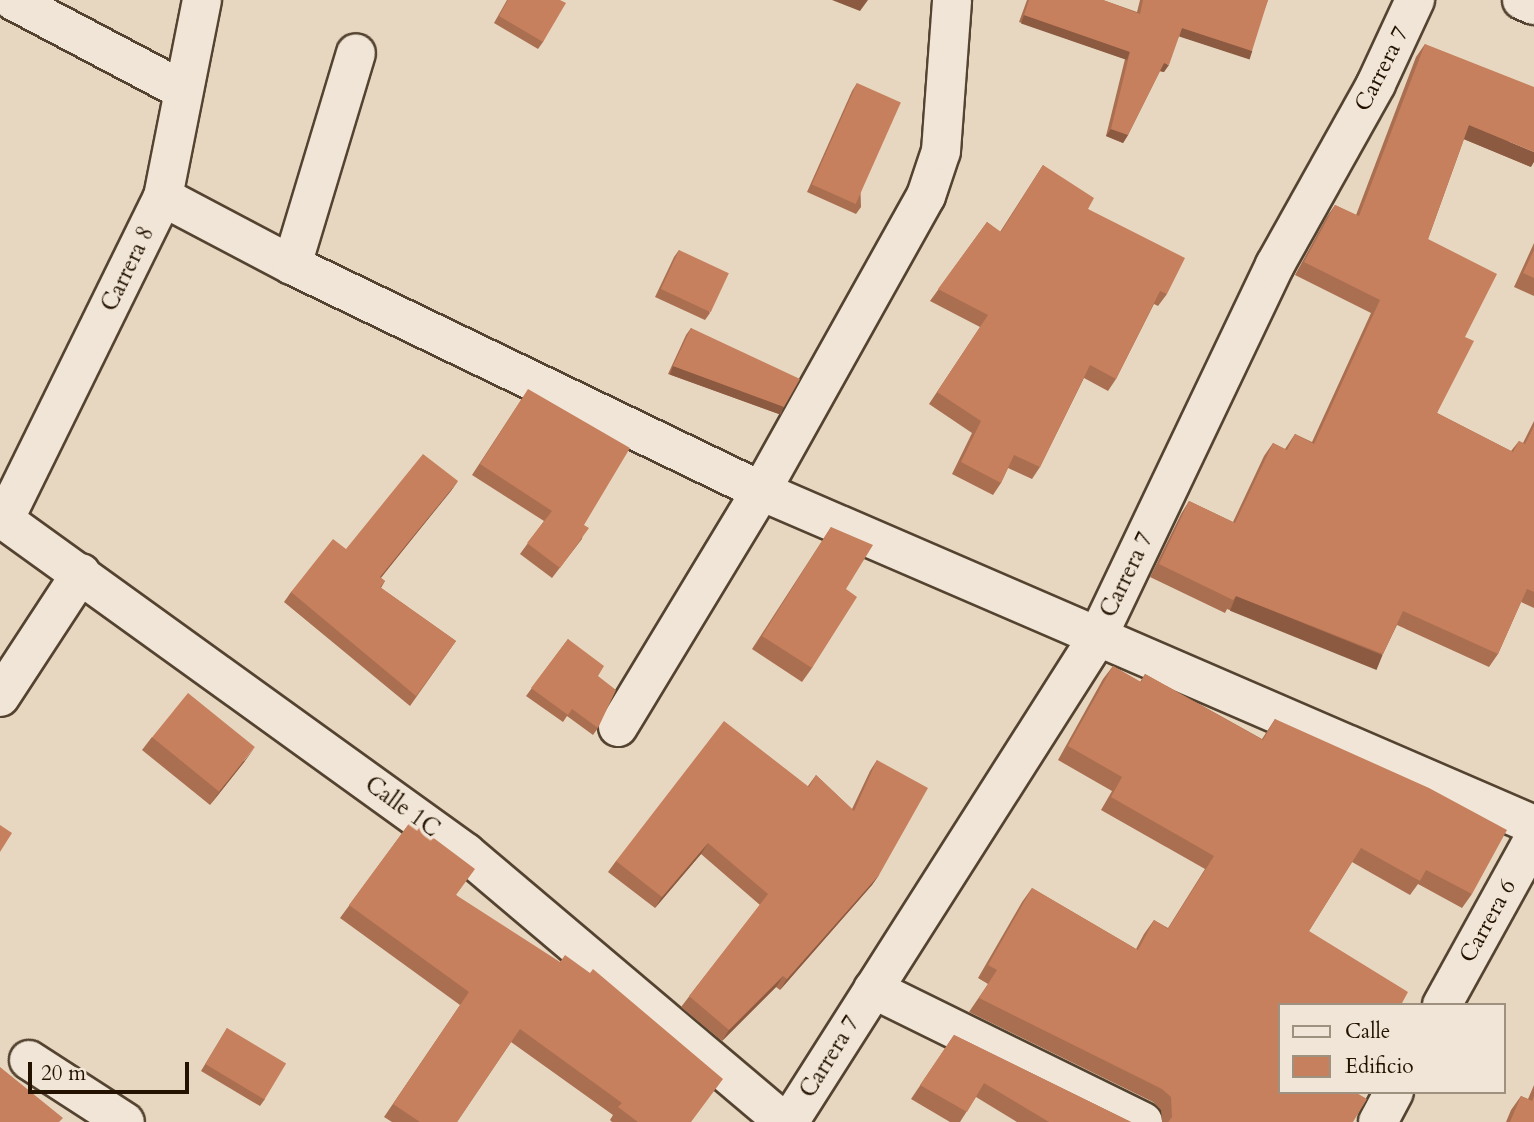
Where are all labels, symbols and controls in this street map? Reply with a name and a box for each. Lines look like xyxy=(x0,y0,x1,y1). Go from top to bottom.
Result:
street label: Carrera 7 xyxy=(1349,22,1415,116)
street label: Carrera 8 xyxy=(96,222,160,316)
street label: Carrera 7 xyxy=(1095,528,1159,622)
street label: Calle 1C xyxy=(359,771,445,843)
street label: Carrera 6 xyxy=(1454,874,1522,968)
legend xyxy=(1278,1003,1506,1094)
street label: Carrera 7 xyxy=(794,1011,866,1103)
text: Calle xyxy=(1345,1017,1390,1046)
scale bar xyxy=(32,1048,192,1092)
text: Edificio xyxy=(1345,1052,1414,1081)
text: 20 m xyxy=(41,1059,86,1088)

